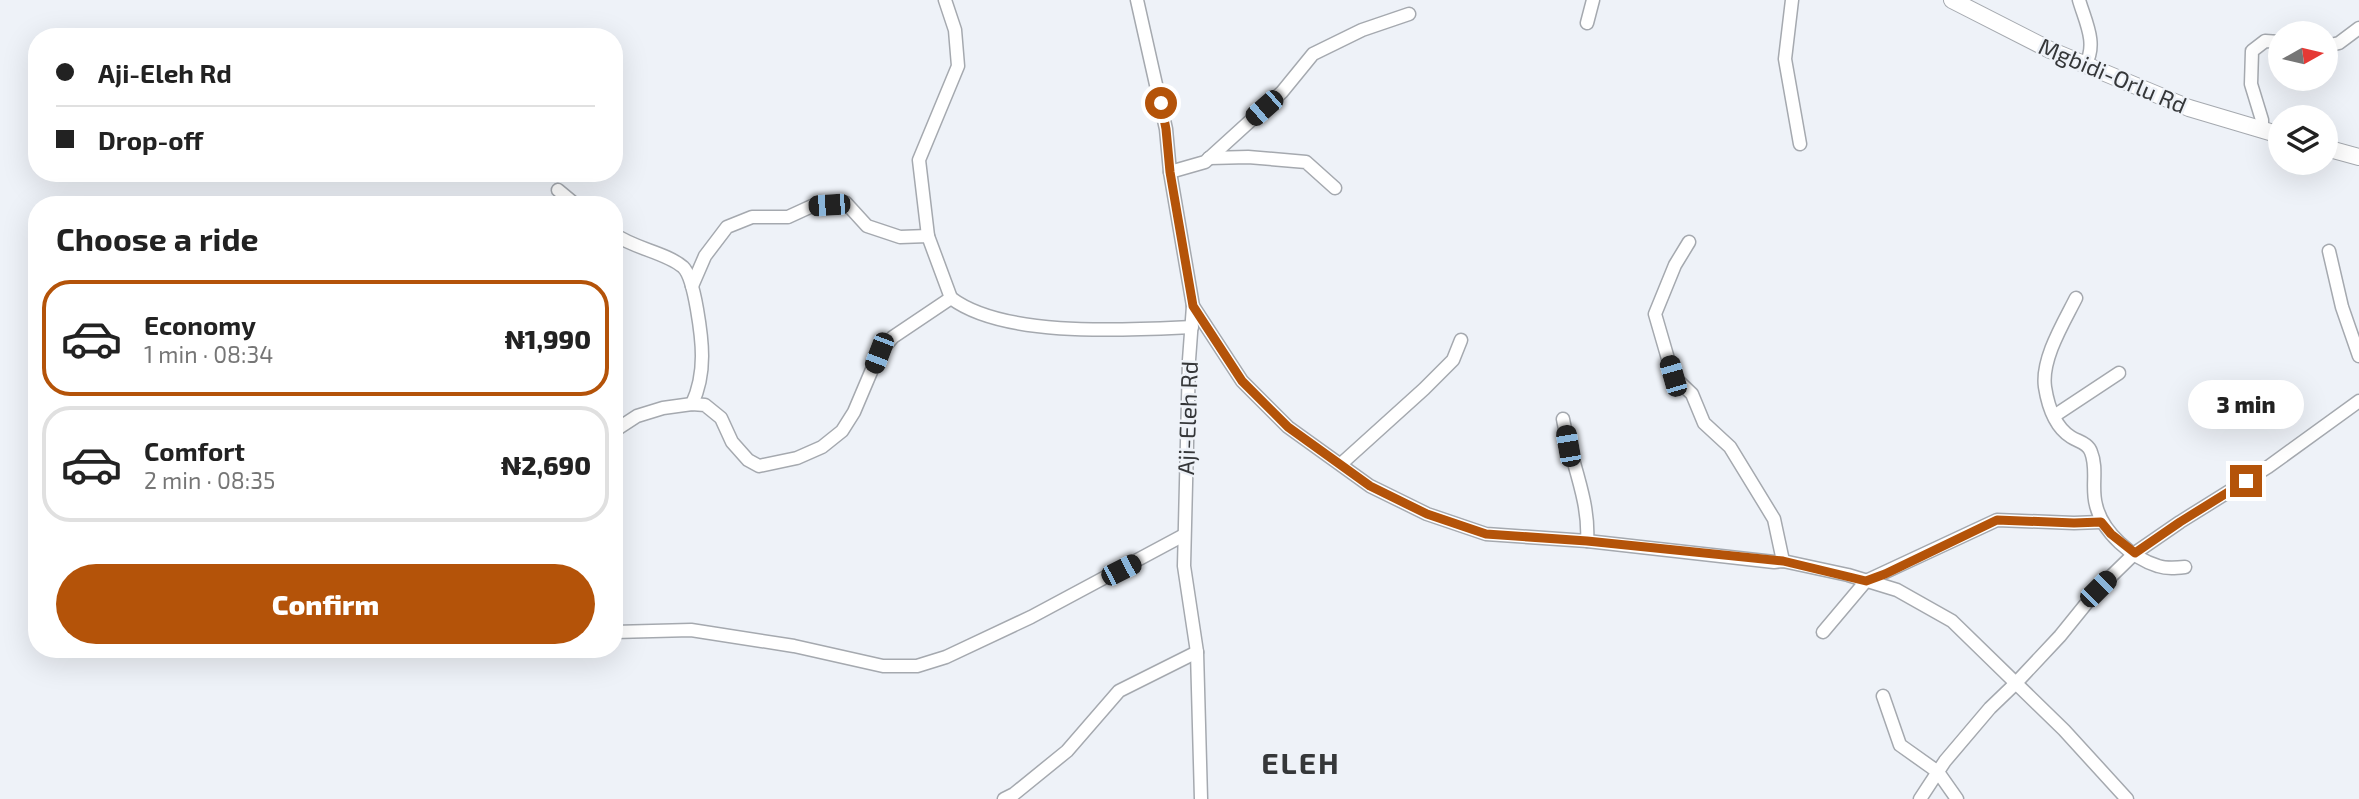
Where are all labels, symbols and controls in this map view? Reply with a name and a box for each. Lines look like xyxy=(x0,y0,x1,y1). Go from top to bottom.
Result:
north arrow xyxy=(2268,21,2338,91)
map controls xyxy=(2268,21,2338,175)
street label: Mgbidi-Orlu Rd xyxy=(2035,31,2191,119)
text: Aji-Eleh Rd xyxy=(98,57,232,88)
car xyxy=(1242,86,1287,130)
route start xyxy=(1145,87,1177,119)
button: layers xyxy=(2268,105,2338,175)
text: Drop-off xyxy=(98,124,203,155)
car xyxy=(808,193,851,217)
text: Choose a ride xyxy=(56,219,259,257)
icon: car xyxy=(60,307,123,370)
text: Economy xyxy=(144,309,256,340)
text: ₦1,990 xyxy=(505,323,591,354)
car xyxy=(862,330,897,376)
text: 1 min · 08:34 xyxy=(144,340,273,368)
car xyxy=(1658,353,1689,399)
street label: Aji-Eleh Rd xyxy=(1171,361,1203,475)
callout: 3 min xyxy=(2188,379,2304,428)
text: 3 min xyxy=(2216,390,2276,418)
car xyxy=(1555,423,1582,469)
icon: car xyxy=(60,433,123,496)
text: Comfort xyxy=(144,435,245,466)
text: ₦2,690 xyxy=(501,449,591,480)
route end xyxy=(2230,465,2262,497)
text: 2 min · 08:35 xyxy=(144,466,275,494)
car xyxy=(1098,551,1145,589)
button: Confirm xyxy=(56,564,595,644)
car xyxy=(2076,567,2121,611)
district label: ELEH xyxy=(1261,744,1341,780)

